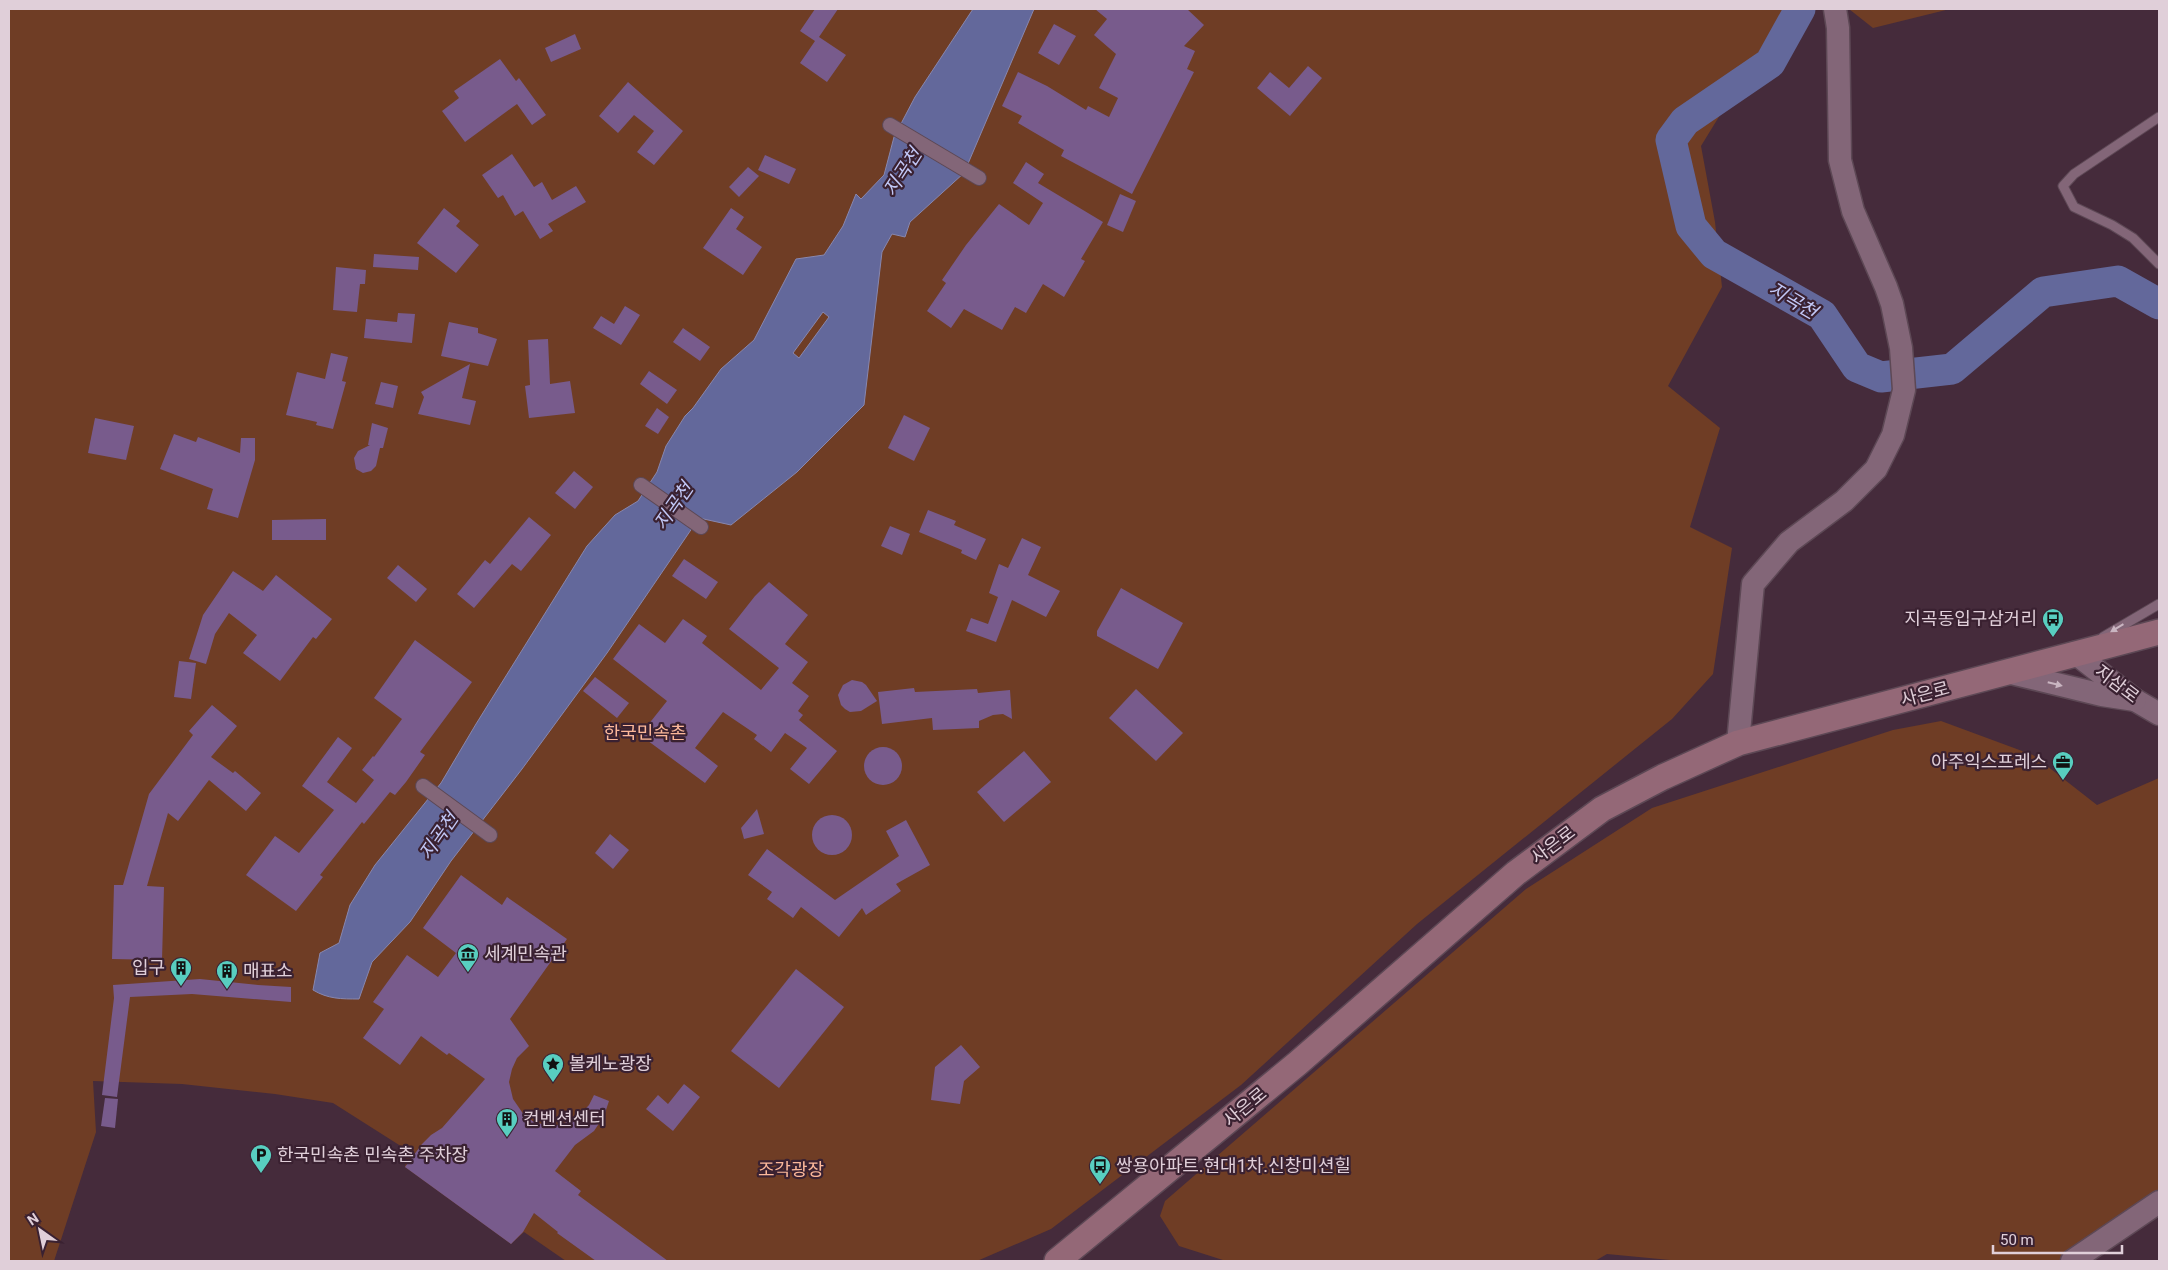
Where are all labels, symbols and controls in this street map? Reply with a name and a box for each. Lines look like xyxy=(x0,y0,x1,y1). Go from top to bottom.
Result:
water label: 지곡천 xyxy=(878,143,927,201)
water label: 지곡천 xyxy=(1764,277,1822,325)
water label: 지곡천 xyxy=(649,477,699,534)
bus stop icon: 지곡동입구삼거리 xyxy=(2041,607,2065,638)
place label: 지곡동입구삼거리 xyxy=(1905,608,2037,629)
one-way arrow xyxy=(2111,624,2124,633)
street label: 지삼로 xyxy=(2091,660,2143,707)
street label: 사은로 xyxy=(1898,677,1952,710)
one-way arrow xyxy=(2047,680,2062,688)
park label: 한국민속촌 xyxy=(604,722,686,743)
office icon: 아주익스프레스 xyxy=(2051,750,2075,781)
place label: 아주익스프레스 xyxy=(1931,751,2047,772)
water label: 지곡천 xyxy=(414,807,464,864)
street label: 사은로 xyxy=(1527,821,1579,868)
museum icon: 세계민속관 xyxy=(456,942,480,973)
place label: 세계민속관 xyxy=(484,943,567,964)
building icon: 입구 xyxy=(169,956,193,987)
place label: 입구 xyxy=(132,957,165,978)
building icon: 매표소 xyxy=(215,959,239,990)
place label: 매표소 xyxy=(243,960,293,981)
place icon: 볼케노광장 xyxy=(541,1052,565,1083)
place label: 볼케노광장 xyxy=(569,1053,652,1074)
street label: 사은로 xyxy=(1219,1083,1270,1131)
building icon: 컨벤션센터 xyxy=(495,1107,519,1138)
place label: 컨벤션센터 xyxy=(523,1108,606,1129)
parking icon: 한국민속촌 민속촌 주차장 xyxy=(249,1143,273,1174)
place label: 한국민속촌 민속촌 주차장 xyxy=(277,1144,468,1165)
bus stop icon: 쌍용아파트.현대1차.신창미션힐 xyxy=(1088,1154,1112,1185)
place label: 쌍용아파트.현대1차.신창미션힐 xyxy=(1116,1155,1351,1176)
park label: 조각광장 xyxy=(758,1159,824,1180)
north arrow xyxy=(15,1205,65,1255)
text: N xyxy=(24,1210,41,1229)
scale bar xyxy=(1993,1222,2122,1254)
text: 50 m xyxy=(2000,1231,2034,1249)

